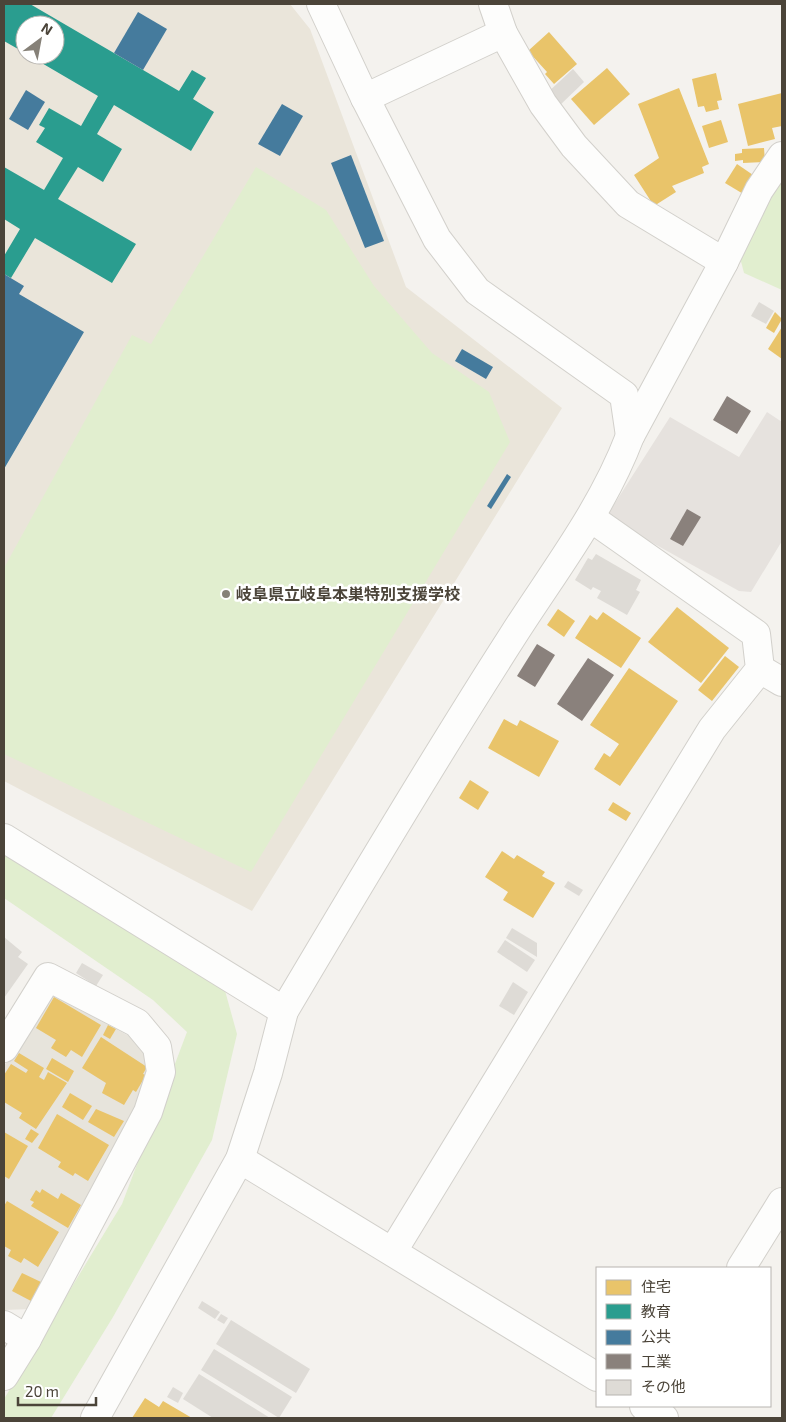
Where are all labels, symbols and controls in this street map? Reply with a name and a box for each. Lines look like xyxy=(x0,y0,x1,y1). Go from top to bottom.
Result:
north arrow xyxy=(15,15,65,65)
text: N xyxy=(38,19,56,38)
place label: 岐阜県立岐阜本巣特別支援学校 xyxy=(236,584,460,603)
marker: 岐阜県立岐阜本巣特別支援学校 xyxy=(220,588,232,600)
legend xyxy=(596,1267,771,1407)
text: 住宅 xyxy=(641,1277,671,1295)
text: 教育 xyxy=(641,1302,671,1320)
text: 公共 xyxy=(641,1327,671,1345)
text: 工業 xyxy=(641,1352,671,1370)
scale bar xyxy=(18,1374,95,1406)
text: その他 xyxy=(641,1377,686,1395)
text: 20 m xyxy=(25,1382,59,1400)

